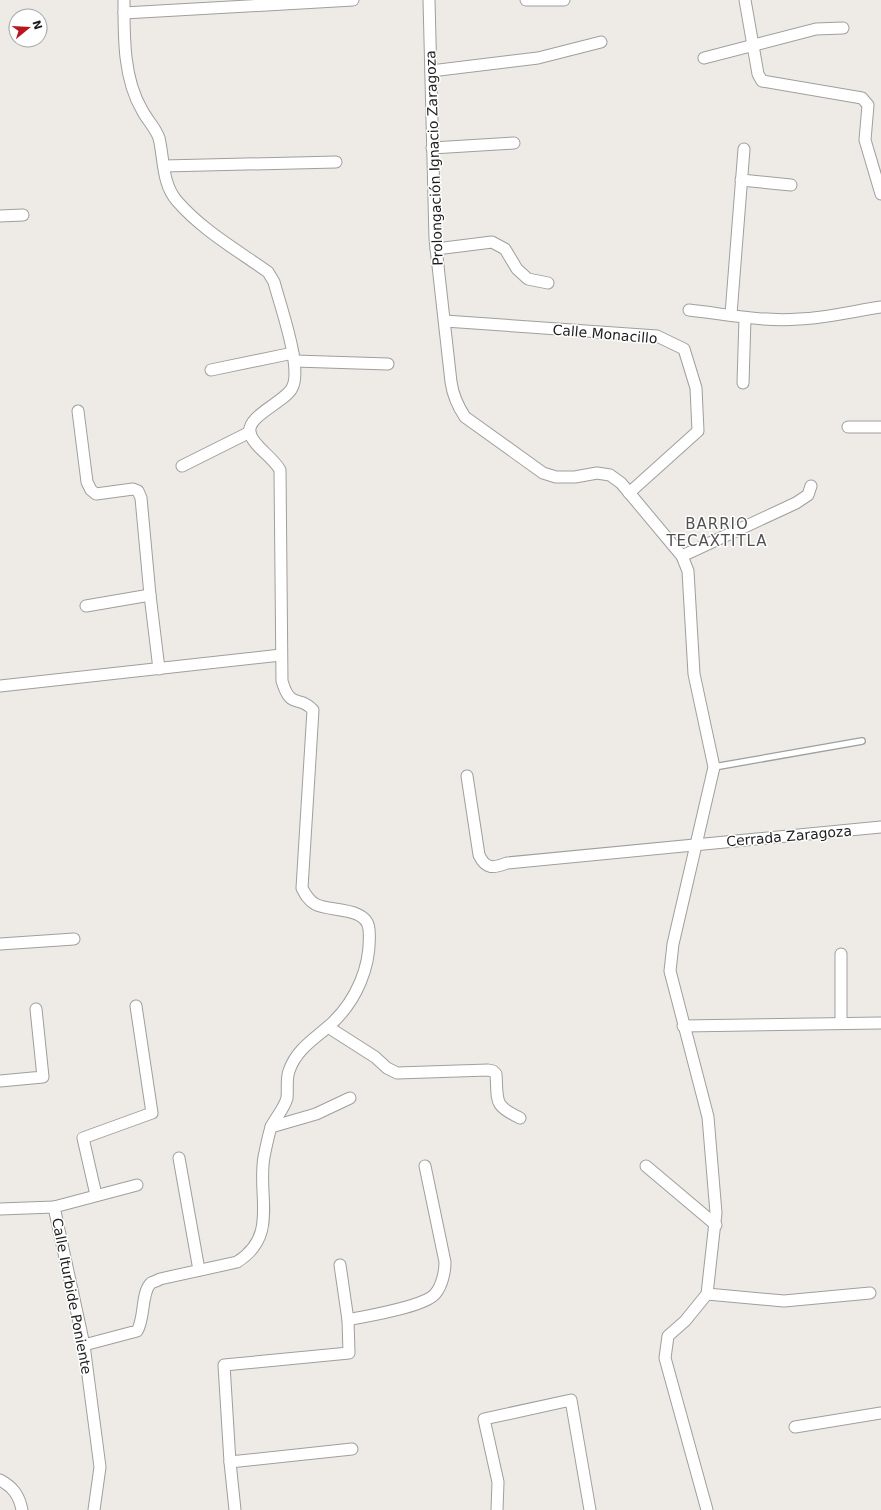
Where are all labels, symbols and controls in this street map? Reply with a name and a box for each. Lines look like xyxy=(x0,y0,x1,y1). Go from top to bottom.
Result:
north arrow xyxy=(8,8,48,48)
text: N xyxy=(29,19,45,31)
street label: Prolongación Ignacio Zaragoza xyxy=(422,50,446,266)
street label: Calle Monacillo xyxy=(552,321,658,347)
district label: BARRIO TECAXTITLA xyxy=(665,515,768,550)
street label: Cerrada Zaragoza xyxy=(726,823,852,849)
street label: Calle Iturbide Poniente xyxy=(49,1216,95,1376)

